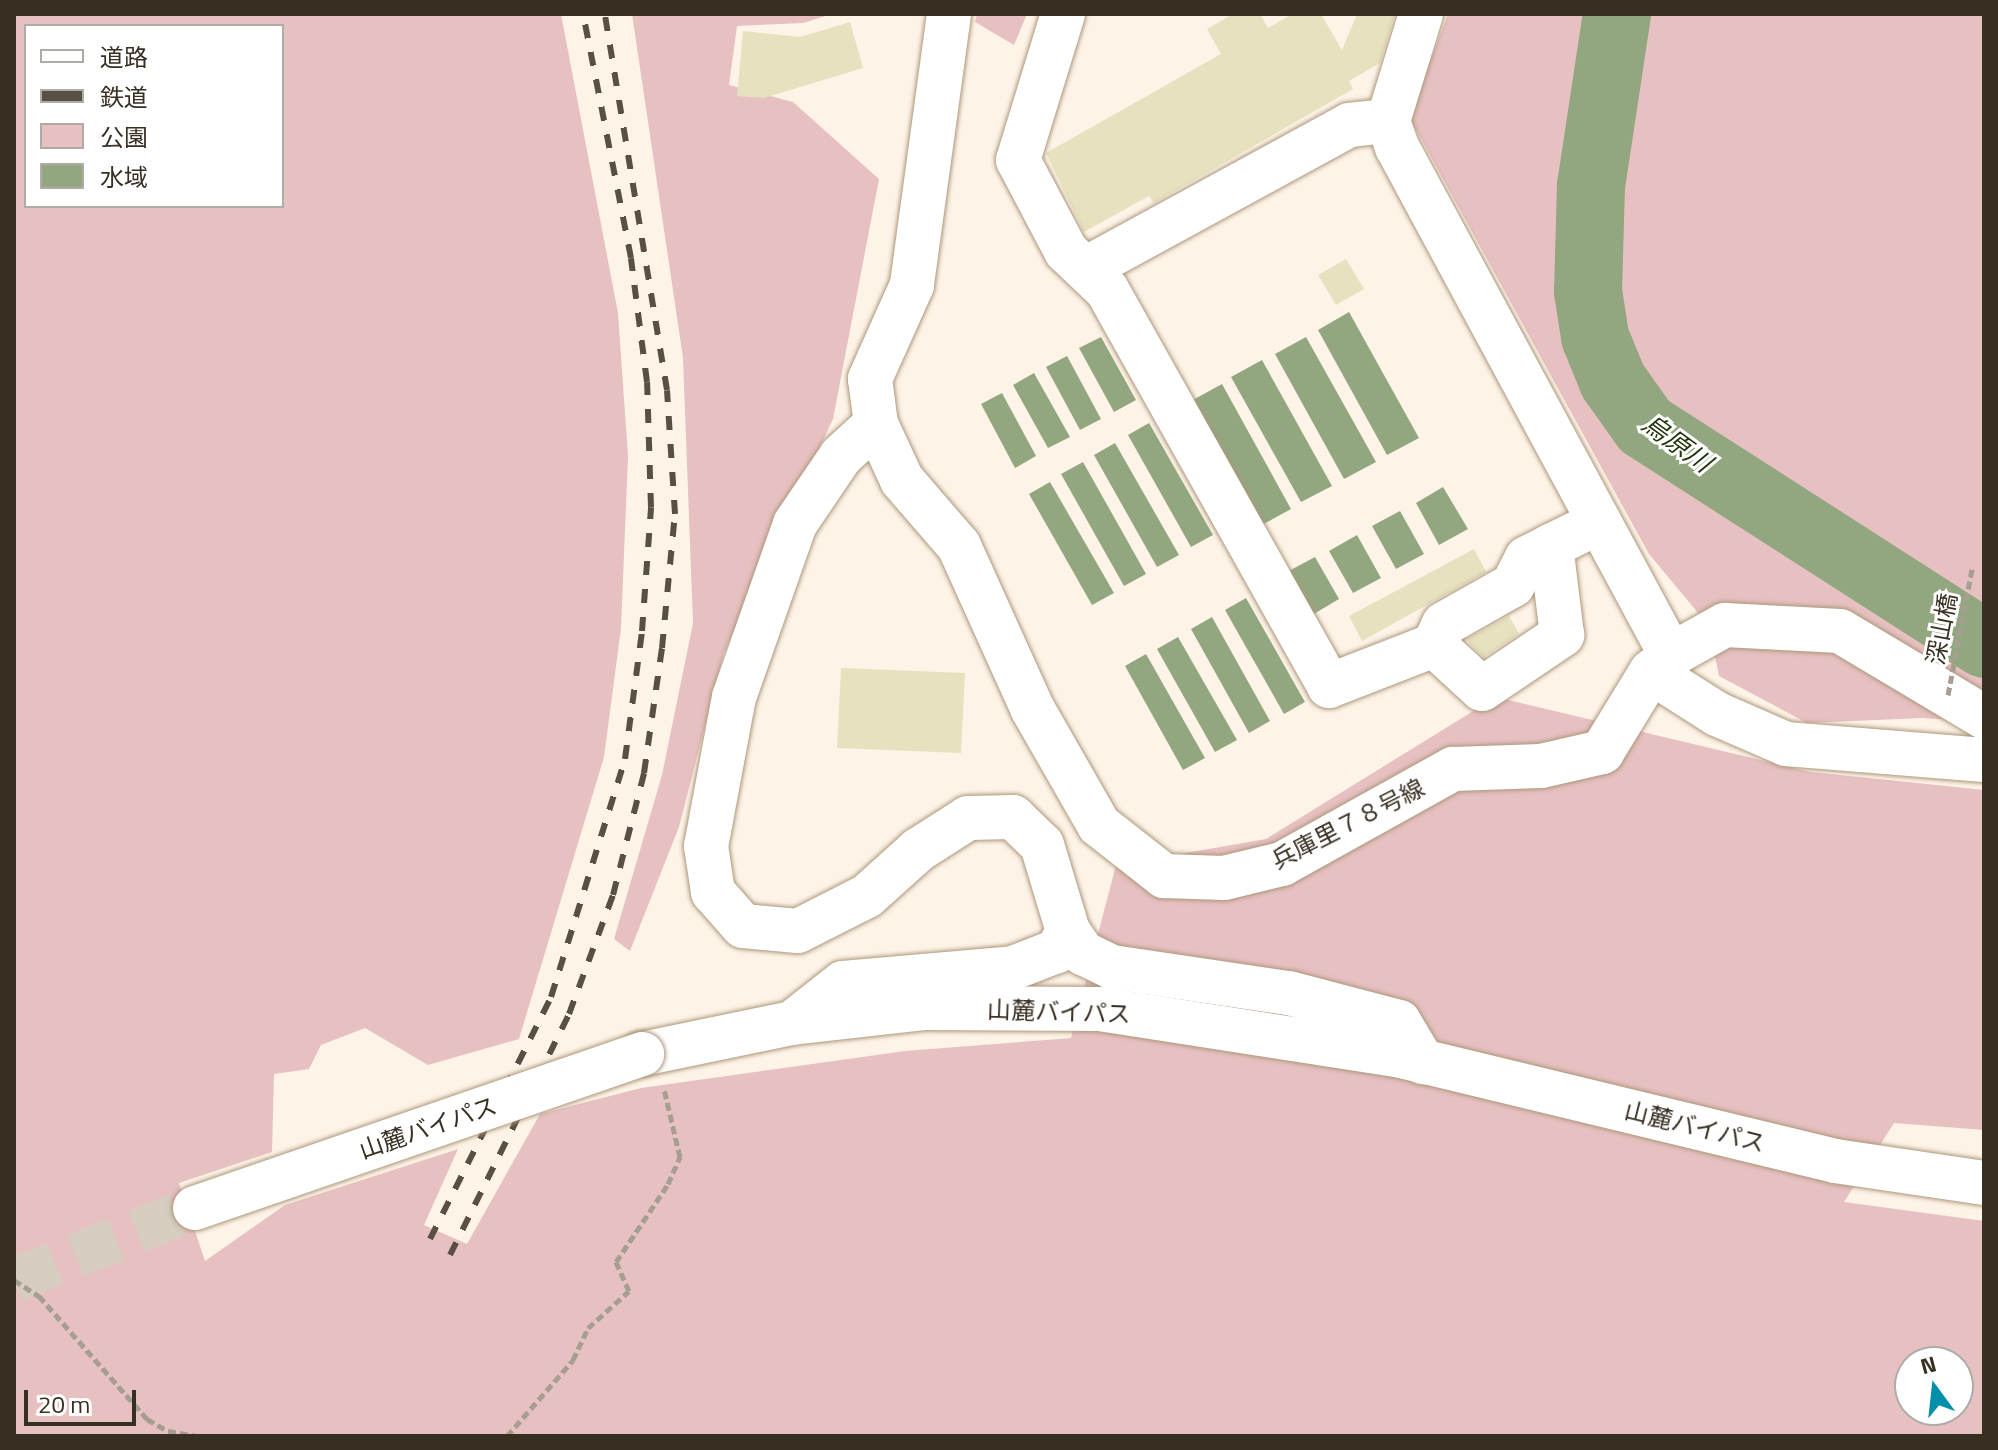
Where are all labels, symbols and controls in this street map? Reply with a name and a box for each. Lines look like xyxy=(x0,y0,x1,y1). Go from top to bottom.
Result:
legend xyxy=(24,24,284,208)
text: 道路 xyxy=(100,39,148,75)
text: 鉄道 xyxy=(100,79,148,115)
text: 公園 xyxy=(100,119,148,155)
text: 水域 xyxy=(100,159,148,195)
water label: 烏原川 xyxy=(1636,407,1718,479)
street label: 深山橋 xyxy=(1921,591,1963,667)
street label: 兵庫里７８号線 xyxy=(1267,773,1429,875)
street label: 山麓バイパス xyxy=(987,995,1131,1029)
street label: 山麓バイパス xyxy=(355,1091,501,1165)
street label: 山麓バイパス xyxy=(1622,1096,1768,1158)
north arrow xyxy=(1894,1346,1974,1426)
text: N xyxy=(1917,1346,1940,1383)
scale bar xyxy=(28,1374,140,1424)
text: 20 m xyxy=(38,1386,90,1422)

